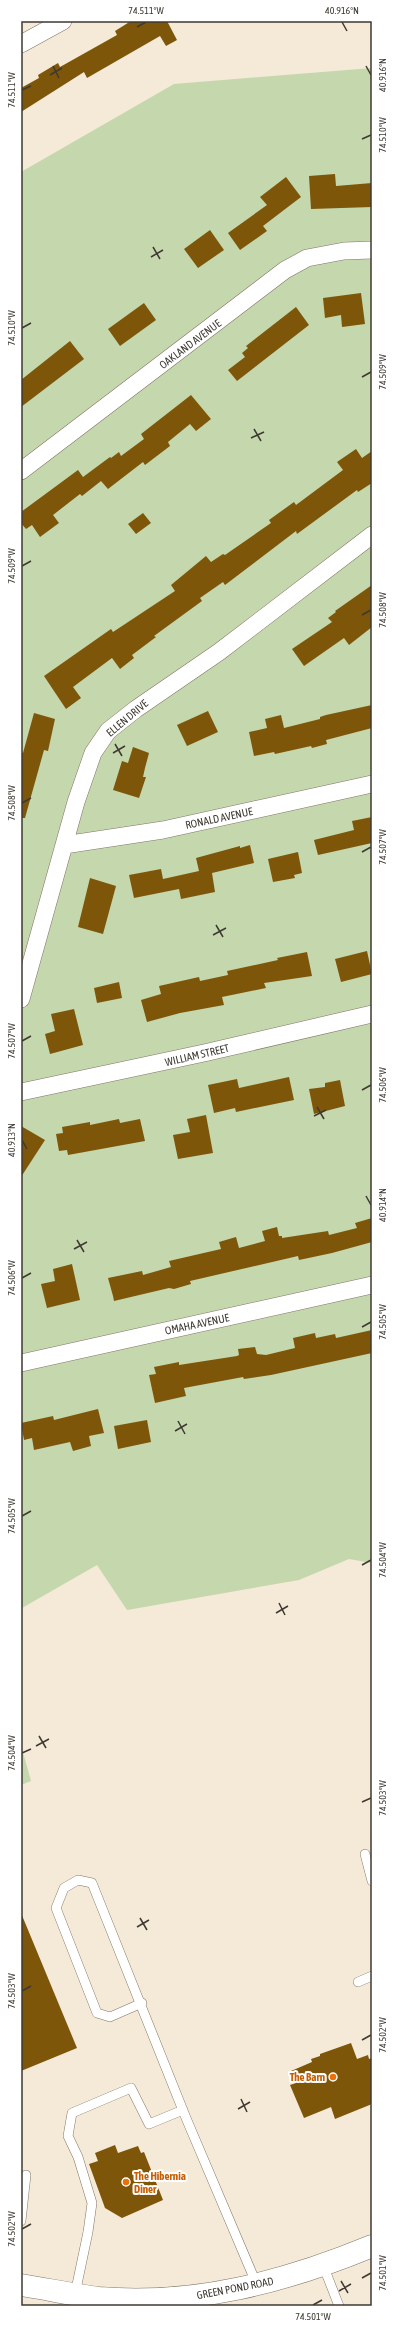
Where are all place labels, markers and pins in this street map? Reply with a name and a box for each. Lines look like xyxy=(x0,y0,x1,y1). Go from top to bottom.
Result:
place label: The Barn xyxy=(290,2071,325,2083)
marker: The Barn xyxy=(328,2072,338,2082)
place label: The Hibernia Diner xyxy=(134,2170,186,2195)
marker: The Hibernia Diner xyxy=(121,2177,131,2187)

